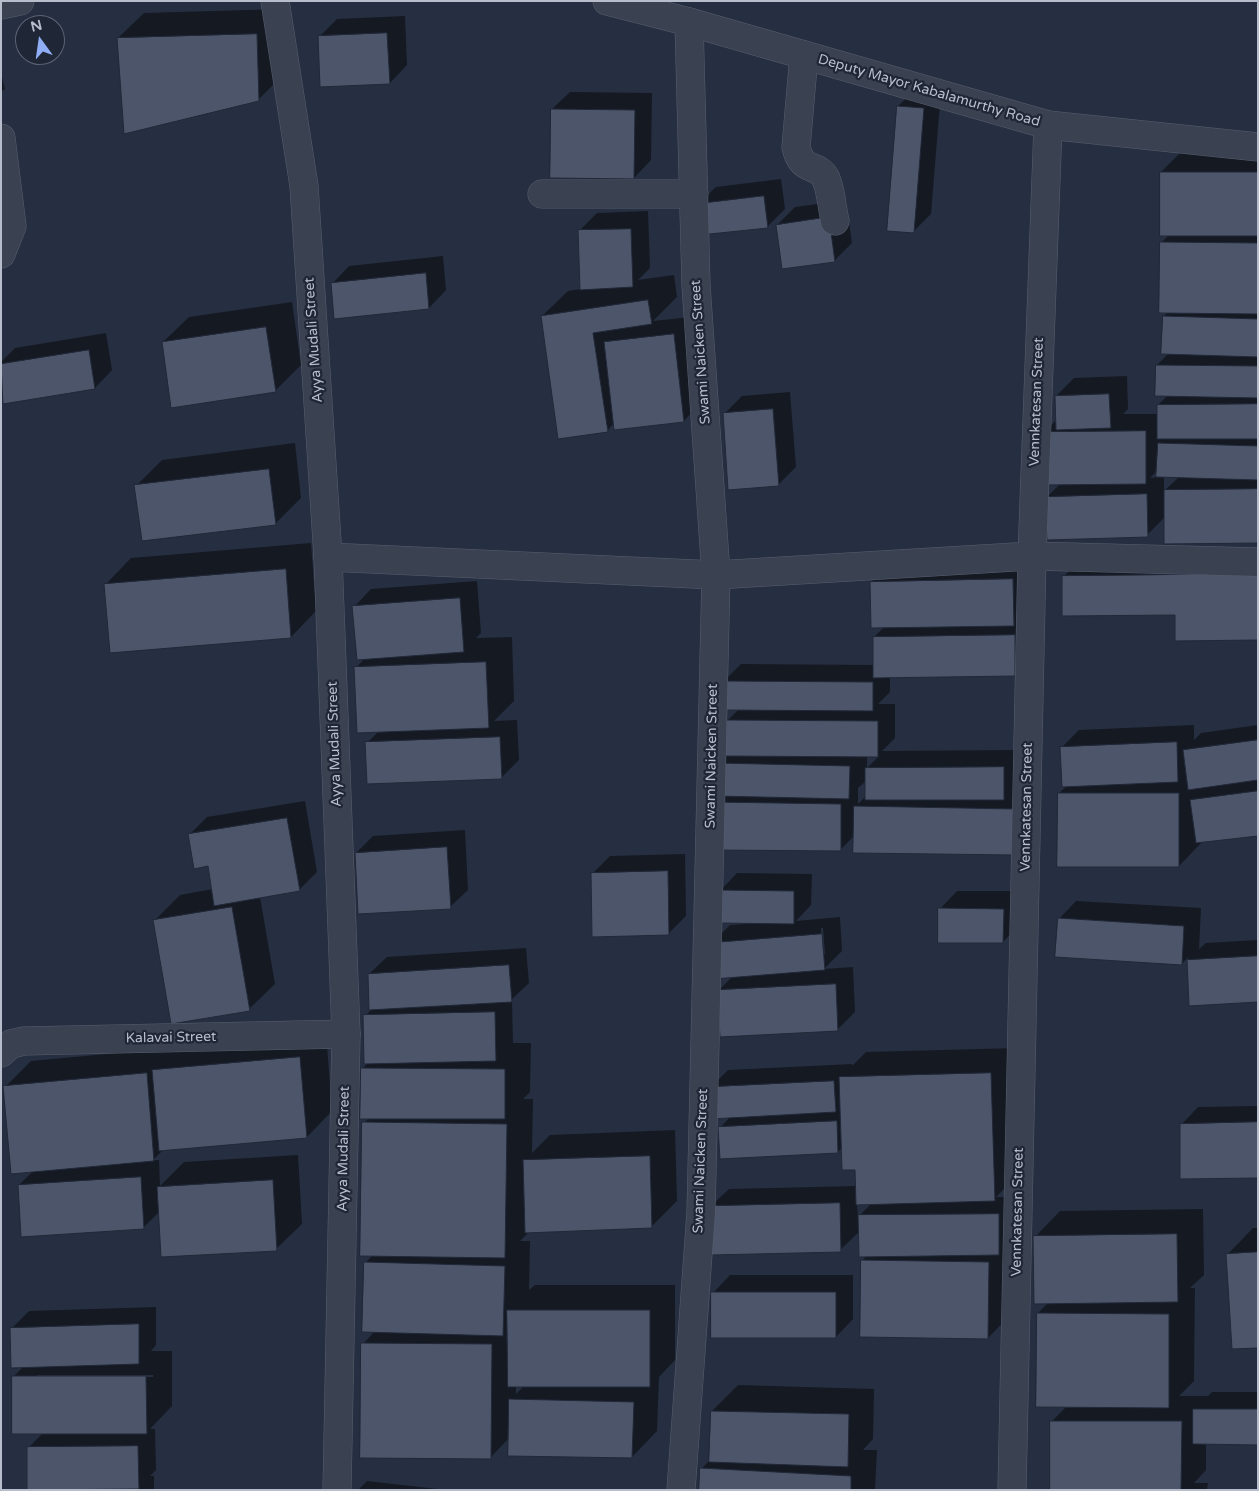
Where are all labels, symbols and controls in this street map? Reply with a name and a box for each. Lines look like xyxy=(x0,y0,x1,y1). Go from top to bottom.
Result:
north arrow xyxy=(15,15,65,65)
text: N xyxy=(29,16,44,36)
street label: Deputy Mayor Kabalamurthy Road xyxy=(816,51,1042,131)
street label: Ayya Mudali Street xyxy=(301,277,327,403)
street label: Swami Naicken Street xyxy=(688,279,714,425)
street label: Vennkatesan Street xyxy=(1026,337,1048,467)
street label: Ayya Mudali Street xyxy=(324,681,346,807)
street label: Swami Naicken Street xyxy=(702,684,722,828)
street label: Vennkatesan Street xyxy=(1017,742,1037,872)
street label: Kalavai Street xyxy=(125,1029,217,1047)
street label: Ayya Mudali Street xyxy=(335,1086,353,1212)
street label: Swami Naicken Street xyxy=(690,1088,712,1234)
street label: Vennkatesan Street xyxy=(1008,1147,1028,1277)

